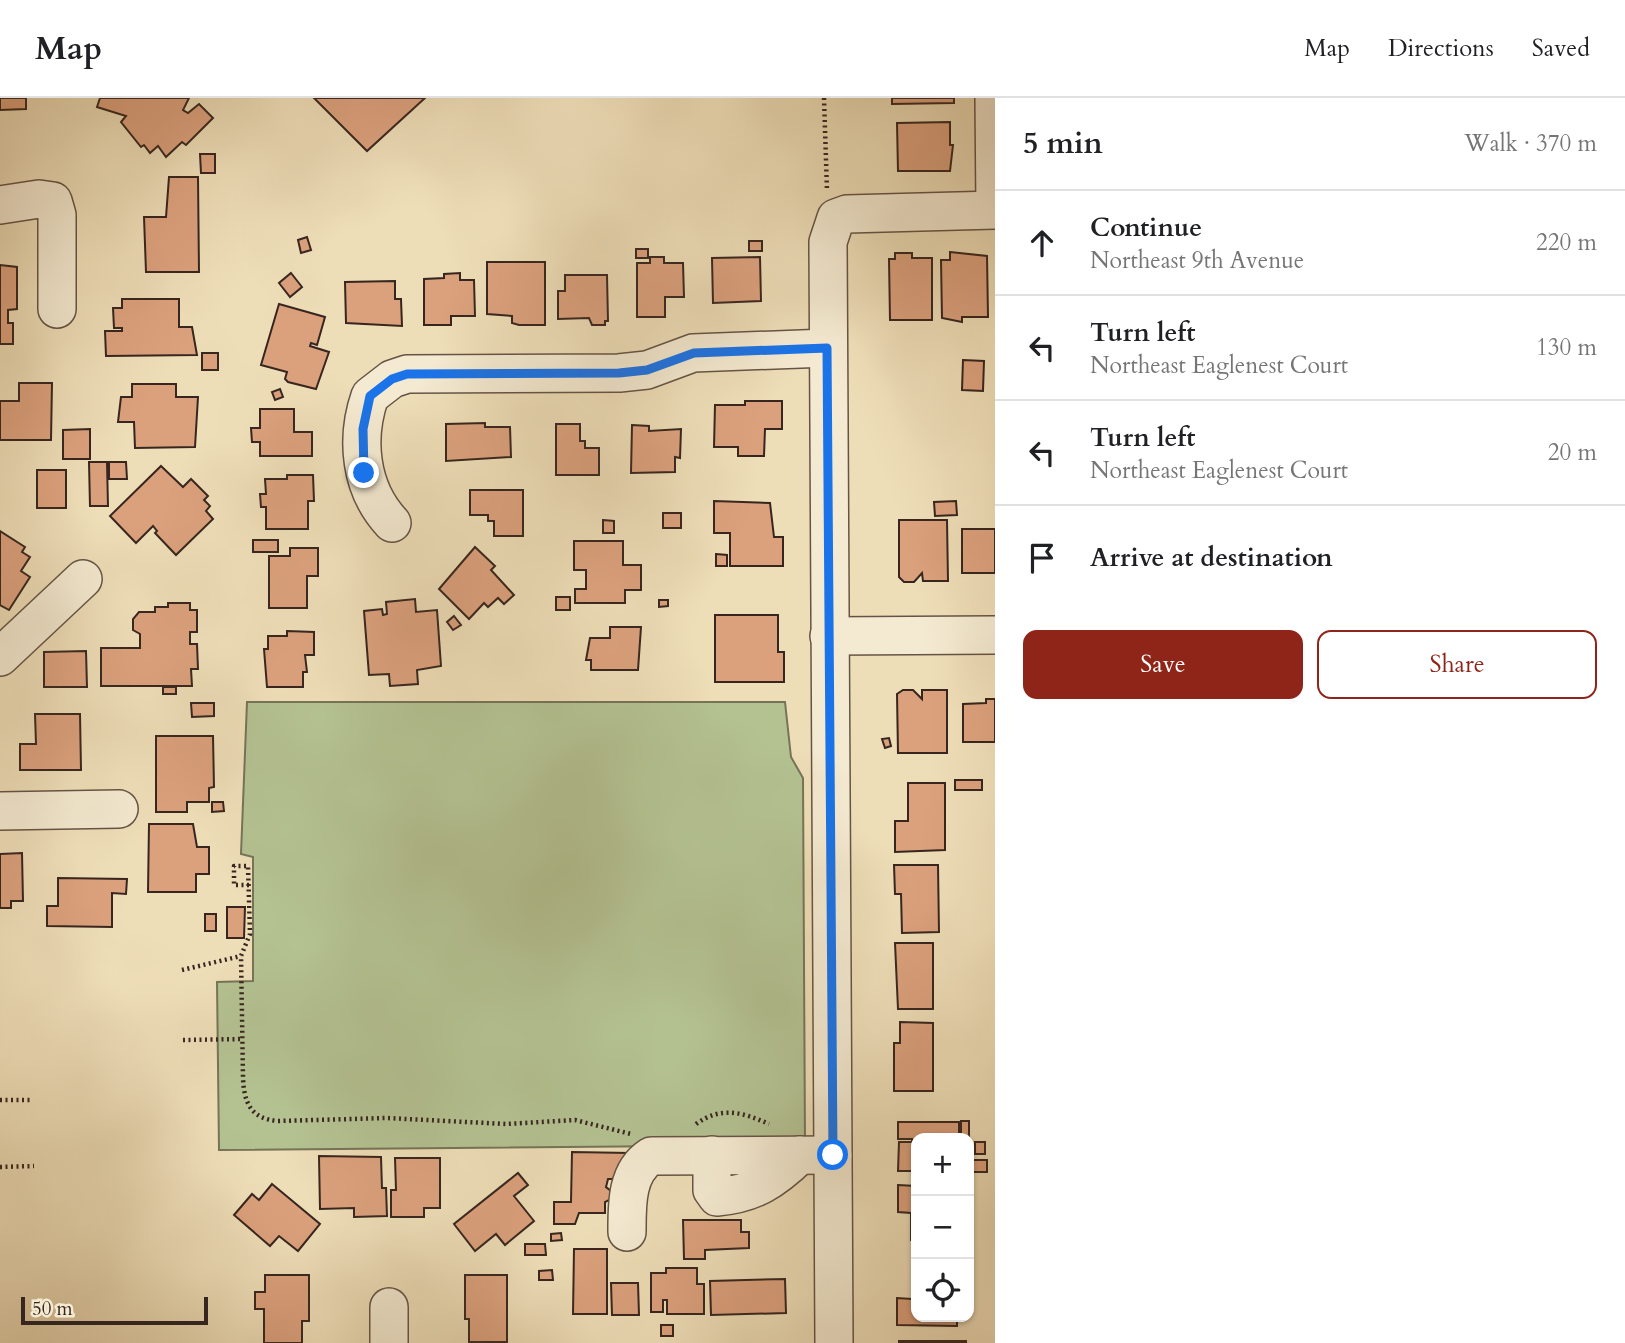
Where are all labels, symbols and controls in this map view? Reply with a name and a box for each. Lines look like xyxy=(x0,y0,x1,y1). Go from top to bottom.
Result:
text: Map xyxy=(35,26,102,71)
text: Map xyxy=(1304,32,1350,65)
text: Directions xyxy=(1388,32,1494,65)
text: Saved xyxy=(1532,32,1590,65)
text: 5 min xyxy=(1023,123,1103,164)
text: Walk · 370 m xyxy=(1464,128,1597,159)
text: Continue xyxy=(1090,210,1202,245)
icon: ahead xyxy=(1023,224,1061,262)
text: 220 m xyxy=(1536,227,1597,258)
text: Northeast 9th Avenue xyxy=(1090,245,1304,276)
text: Turn left xyxy=(1090,315,1195,350)
icon: left xyxy=(1023,329,1061,367)
text: 130 m xyxy=(1536,332,1597,363)
text: Northeast Eaglenest Court xyxy=(1090,350,1348,381)
text: Turn left xyxy=(1090,420,1195,455)
icon: left xyxy=(1023,434,1061,472)
text: 20 m xyxy=(1548,437,1597,468)
text: Northeast Eaglenest Court xyxy=(1090,455,1348,486)
route end xyxy=(348,457,379,488)
icon: arrive xyxy=(1023,539,1061,577)
text: Arrive at destination xyxy=(1090,540,1333,575)
button: Save xyxy=(1023,630,1303,699)
button: Share xyxy=(1317,630,1597,699)
map controls xyxy=(911,1133,974,1322)
button: + xyxy=(911,1133,974,1196)
route start xyxy=(817,1139,848,1170)
button: − xyxy=(911,1196,974,1259)
button: locate xyxy=(911,1259,974,1322)
scale bar xyxy=(21,1294,208,1326)
text: 50 m xyxy=(32,1296,73,1322)

